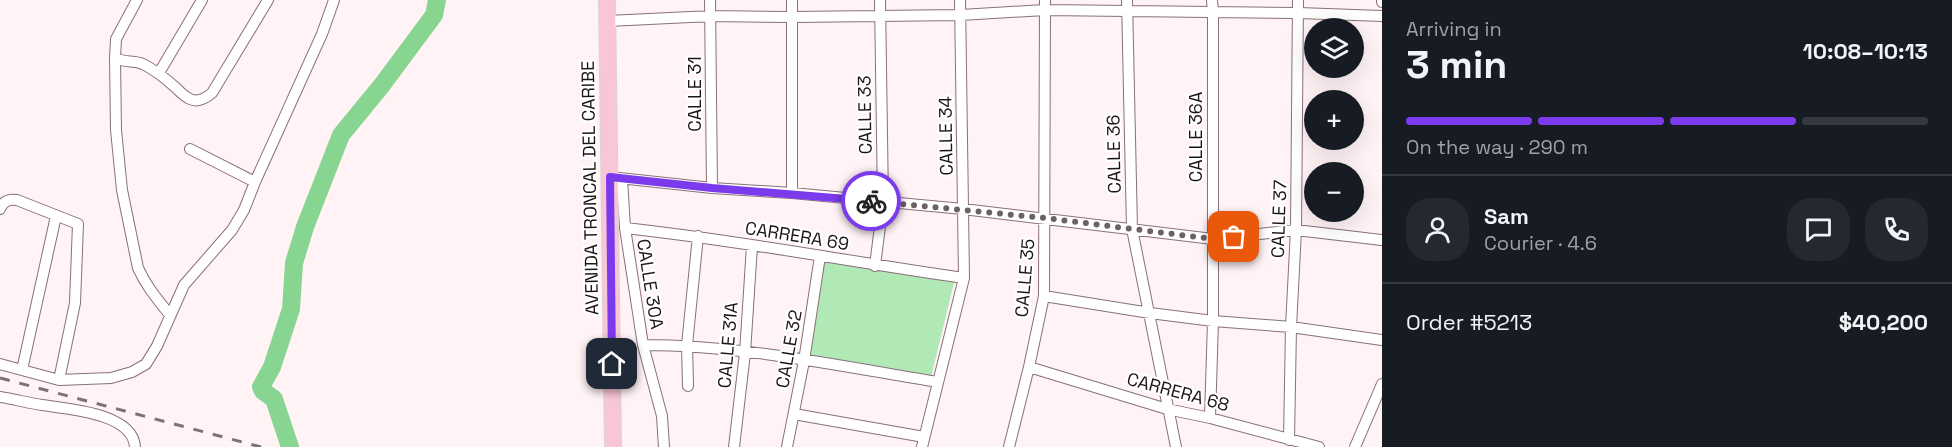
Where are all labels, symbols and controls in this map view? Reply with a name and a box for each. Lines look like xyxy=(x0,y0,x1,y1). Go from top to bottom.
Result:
text: Arriving in xyxy=(1406,16,1502,42)
map controls xyxy=(1304,18,1364,222)
button: layers xyxy=(1304,18,1364,78)
text: 10:08–10:13 xyxy=(1803,37,1928,65)
text: 3 min xyxy=(1406,40,1507,89)
street label: CALLE 31 xyxy=(683,56,706,132)
street label: AVENIDA TRONCAL DEL CARIBE xyxy=(576,61,603,315)
street label: CALLE 33 xyxy=(852,75,877,155)
button: + xyxy=(1304,90,1364,150)
street label: CALLE 36A xyxy=(1184,92,1207,182)
street label: CALLE 34 xyxy=(933,96,958,176)
street label: CALLE 36 xyxy=(1101,114,1126,194)
text: On the way · 290 m xyxy=(1406,134,1588,160)
button: − xyxy=(1304,162,1364,222)
courier xyxy=(841,171,901,231)
street label: CALLE 37 xyxy=(1266,179,1291,258)
icon: bike xyxy=(855,185,888,218)
button: person xyxy=(1406,198,1469,261)
button: chat xyxy=(1787,198,1850,261)
button: phone xyxy=(1865,198,1928,261)
text: Sam xyxy=(1484,202,1529,230)
pin xyxy=(1208,211,1259,262)
street label: CARRERA 69 xyxy=(744,216,851,255)
icon: bag xyxy=(1217,220,1250,253)
text: Courier · 4.6 xyxy=(1484,230,1597,256)
street label: CALLE 30A xyxy=(632,237,669,331)
street label: CALLE 35 xyxy=(1010,238,1039,318)
street label: CALLE 31A xyxy=(712,301,743,389)
street label: CALLE 32 xyxy=(770,308,807,390)
text: Order #5213 xyxy=(1406,308,1532,336)
text: $40,200 xyxy=(1839,308,1928,336)
pin xyxy=(586,338,637,389)
icon: home xyxy=(595,347,628,380)
street label: CARRERA 68 xyxy=(1124,367,1232,416)

